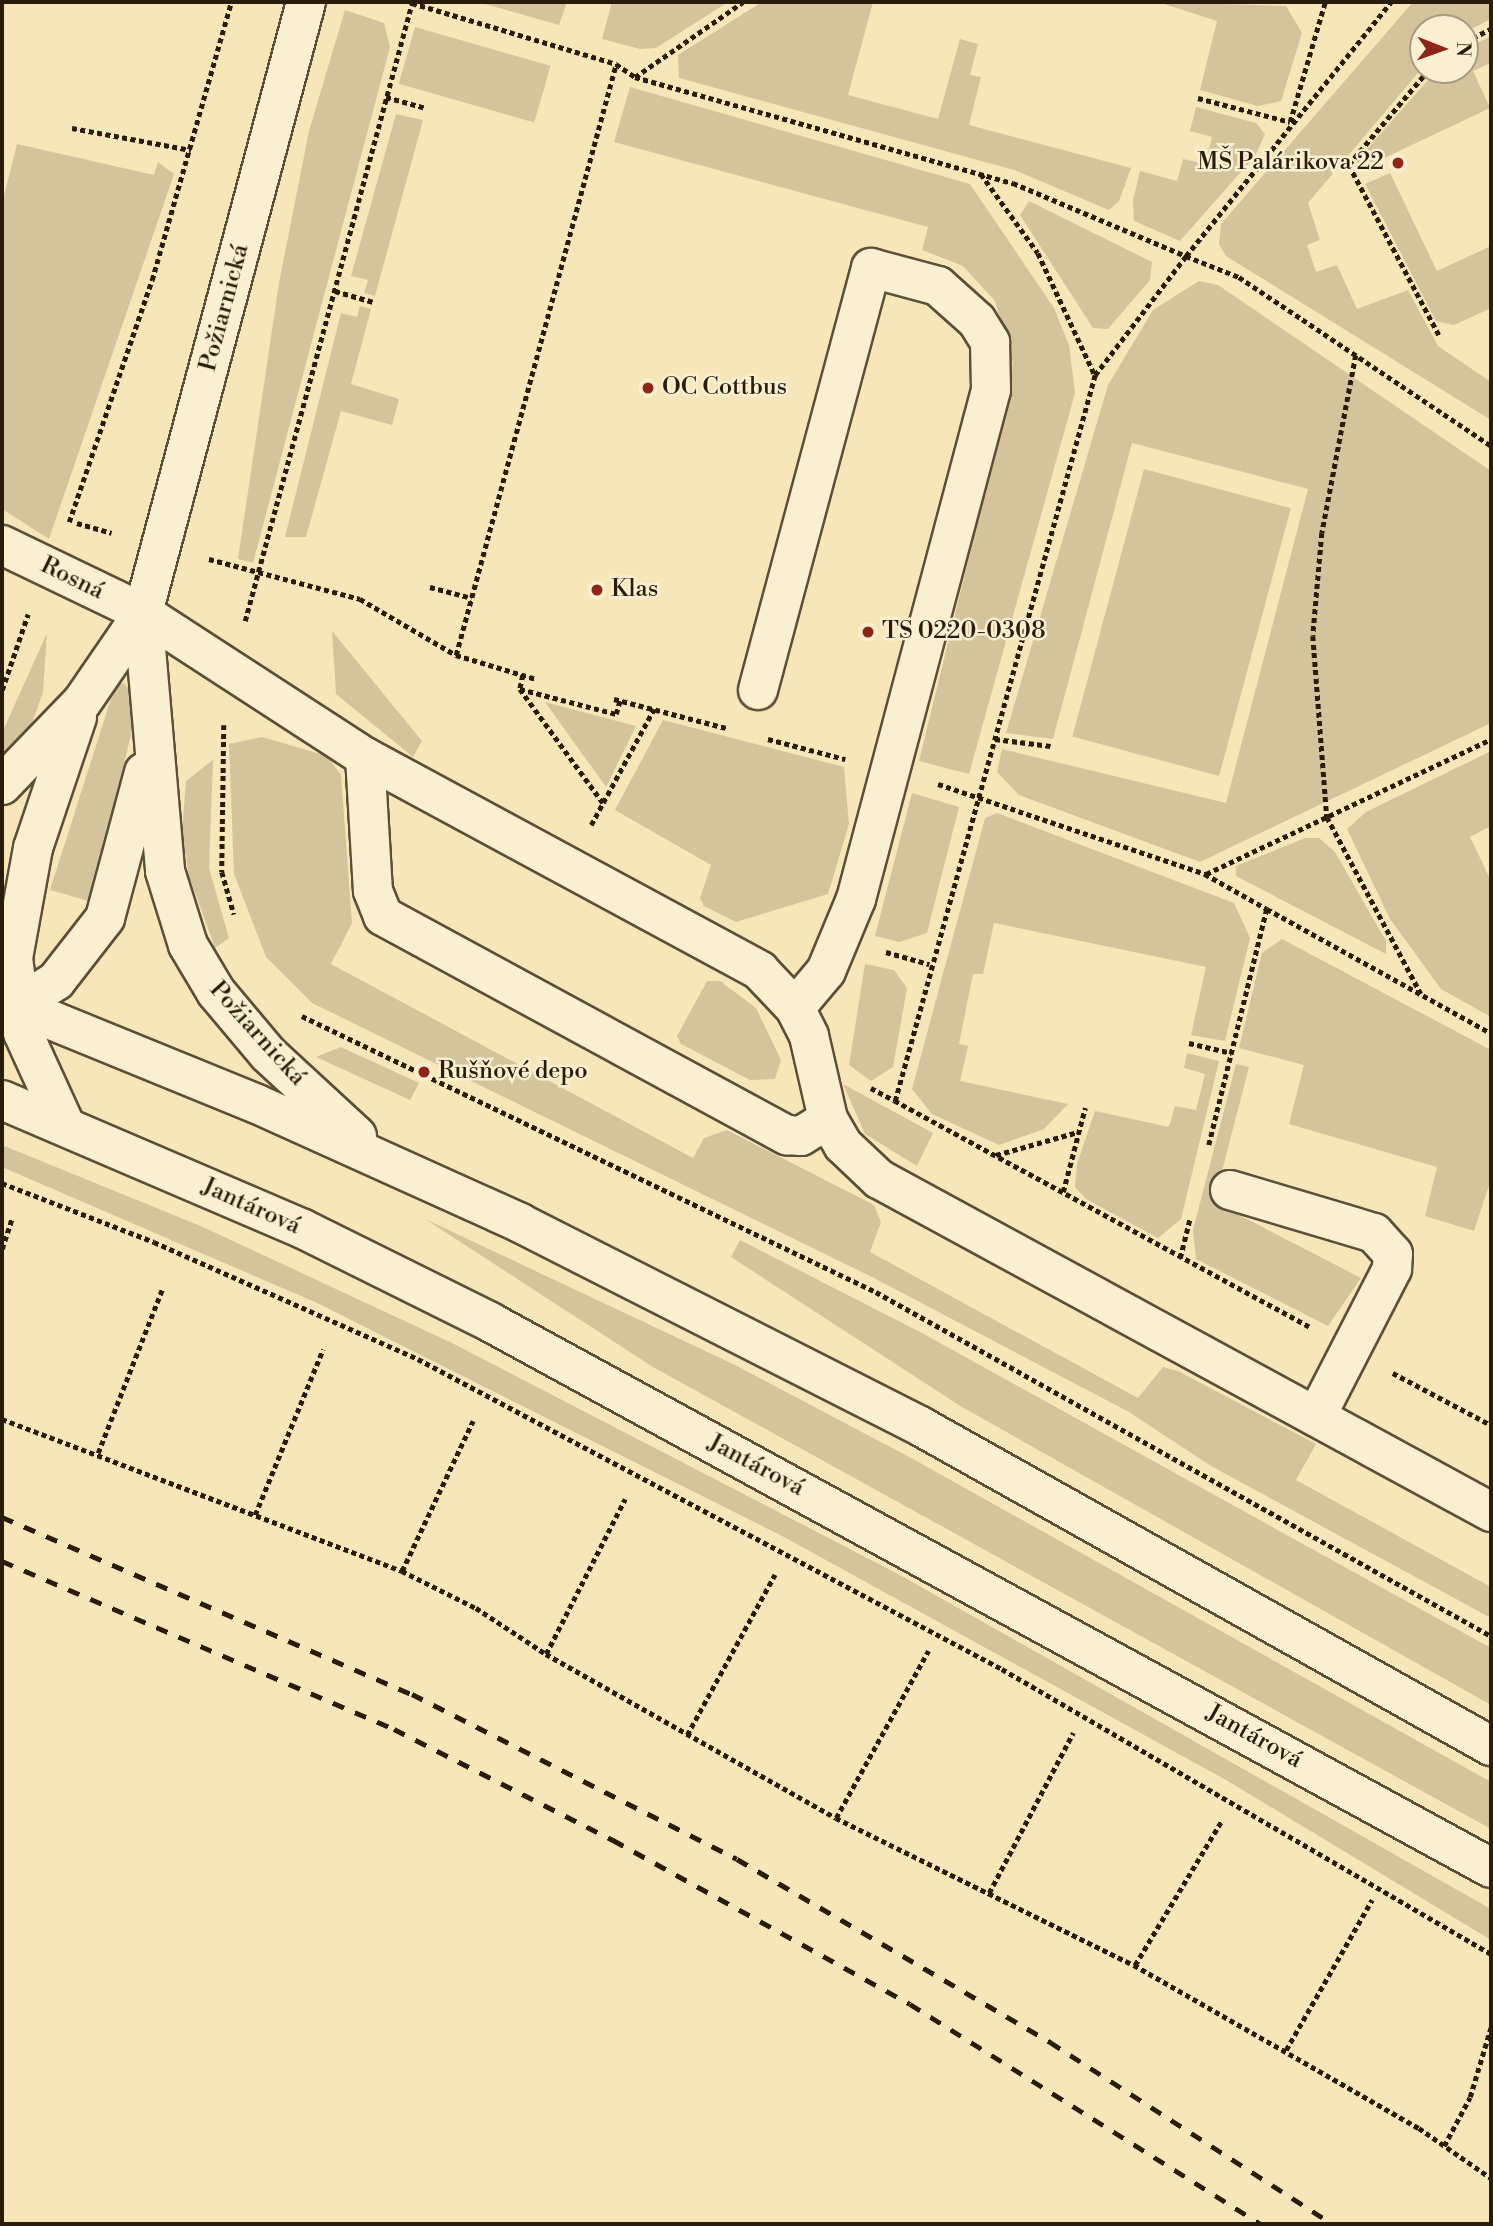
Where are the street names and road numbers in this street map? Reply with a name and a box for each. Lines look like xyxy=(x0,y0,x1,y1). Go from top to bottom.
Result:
street label: Požiarnická xyxy=(194,241,256,375)
street label: Rosná xyxy=(36,551,108,607)
street label: Požiarnická xyxy=(203,976,311,1092)
street label: Jantárová xyxy=(197,1173,305,1241)
street label: Jantárová xyxy=(703,1429,809,1503)
street label: Jantárová xyxy=(1201,1699,1307,1775)

